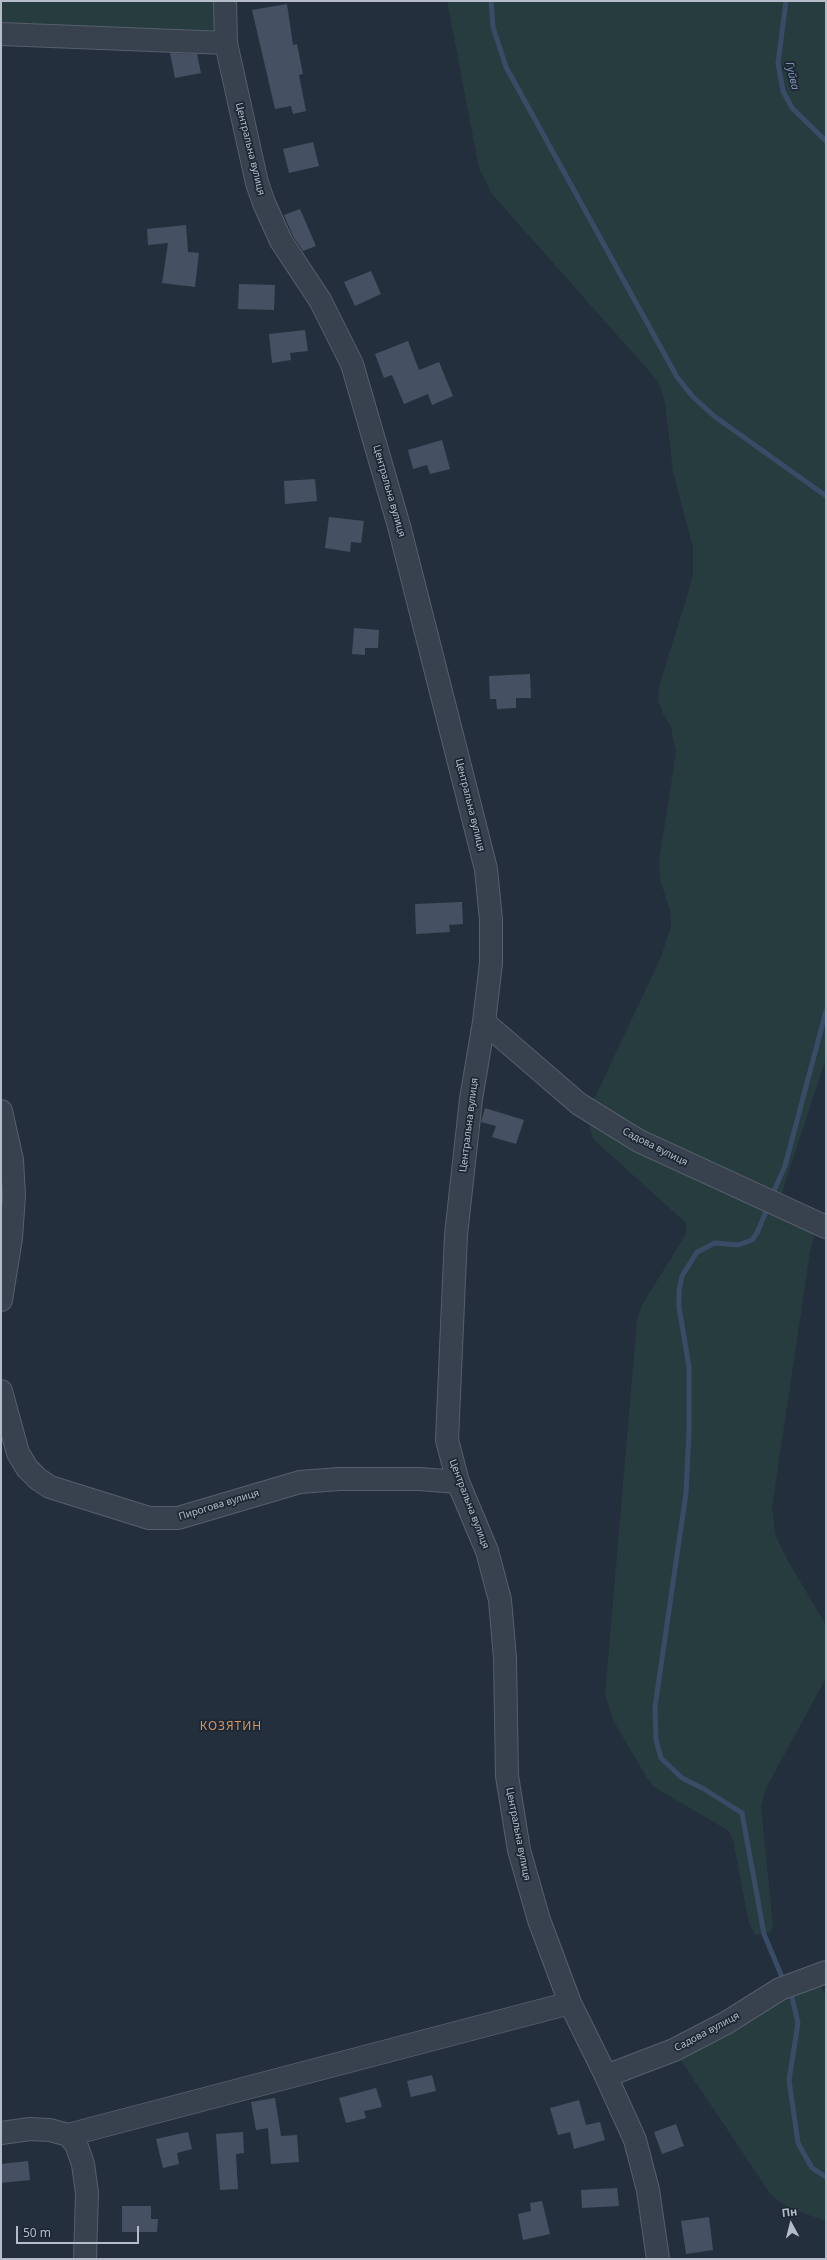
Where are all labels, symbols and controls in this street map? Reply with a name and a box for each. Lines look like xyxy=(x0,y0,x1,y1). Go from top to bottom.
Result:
water label: Гуйва xyxy=(782,61,802,91)
street label: Центральна вулиця xyxy=(233,101,267,197)
street label: Центральна вулиця xyxy=(370,444,408,538)
street label: Центральна вулиця xyxy=(453,757,487,853)
street label: Центральна вулиця xyxy=(457,1077,481,1173)
street label: Садова вулиця xyxy=(620,1125,690,1169)
street label: Центральна вулиця xyxy=(446,1457,492,1551)
street label: Пирогова вулиця xyxy=(177,1487,261,1523)
district label: КОЗЯТИН xyxy=(200,1720,262,1734)
street label: Центральна вулиця xyxy=(503,1786,533,1882)
street label: Садова вулиця xyxy=(672,2010,742,2054)
text: Пн xyxy=(781,2203,798,2220)
north arrow xyxy=(771,2204,811,2244)
scale bar xyxy=(18,2218,141,2244)
text: 50 m xyxy=(23,2224,51,2241)

